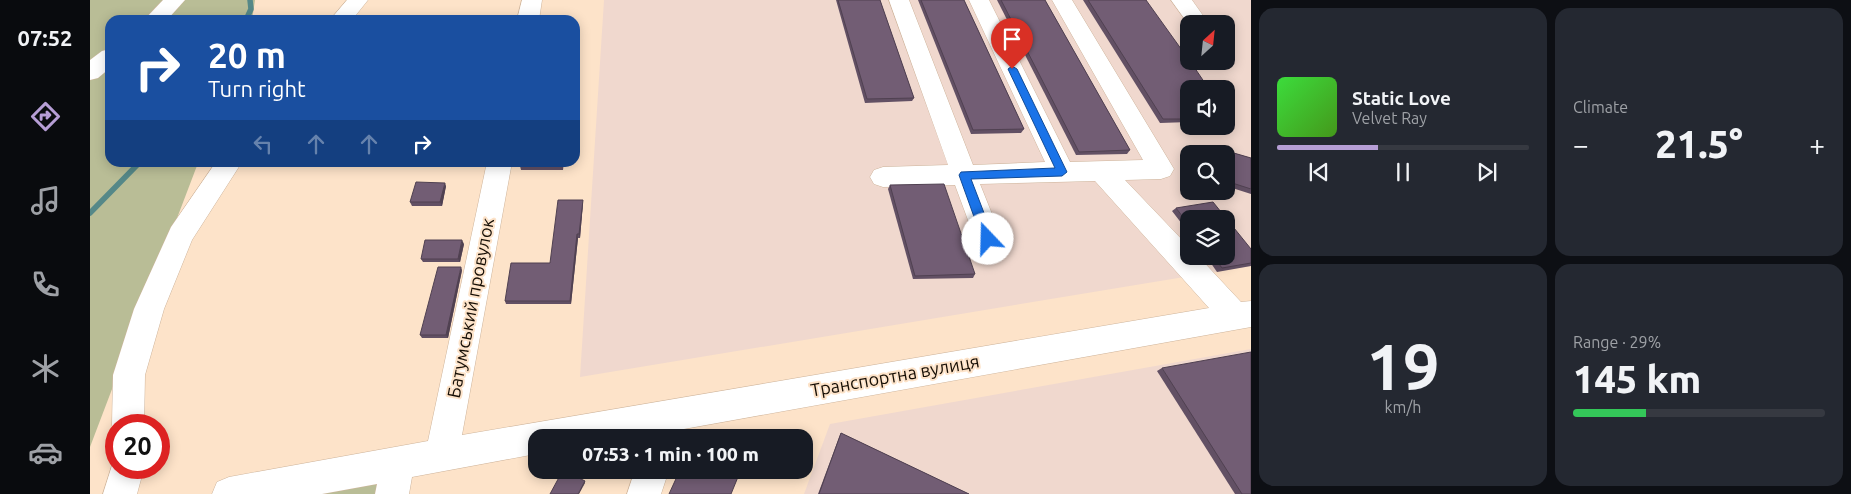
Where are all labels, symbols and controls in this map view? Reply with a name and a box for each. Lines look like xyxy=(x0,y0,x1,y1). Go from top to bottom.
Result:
north arrow xyxy=(1180,15,1235,70)
map controls xyxy=(1180,15,1235,265)
pin xyxy=(991,18,1033,69)
text: 07:52 xyxy=(17,25,73,50)
icon: arrive xyxy=(998,25,1026,53)
icon: right xyxy=(125,35,190,100)
text: 20 m xyxy=(208,35,286,75)
text: Turn right xyxy=(208,76,306,101)
button: sound xyxy=(1180,80,1235,135)
text: Static Love xyxy=(1352,87,1451,109)
text: Climate xyxy=(1573,98,1628,116)
icon: directions xyxy=(28,99,63,134)
text: Velvet Ray xyxy=(1352,109,1427,127)
text: 21.5° xyxy=(1655,123,1743,165)
text: − xyxy=(1573,129,1589,160)
text: + xyxy=(1809,129,1825,160)
icon: left xyxy=(249,130,277,158)
icon: ahead xyxy=(302,130,330,158)
icon: ahead xyxy=(355,130,383,158)
icon: right xyxy=(408,130,436,158)
button: search xyxy=(1180,145,1235,200)
icon: previous xyxy=(1305,158,1333,186)
icon: pause xyxy=(1389,158,1417,186)
icon: next xyxy=(1473,158,1501,186)
icon: music xyxy=(28,183,63,218)
button: layers xyxy=(1180,210,1235,265)
position arrow xyxy=(961,212,1013,264)
street label: Батумський провулок xyxy=(443,216,497,399)
icon: phone xyxy=(28,267,63,302)
text: 19 xyxy=(1366,329,1440,402)
text: Range · 29% xyxy=(1573,333,1661,351)
street label: Транспортна вулиця xyxy=(809,350,981,400)
icon: climate xyxy=(28,351,63,386)
text: 145 km xyxy=(1573,358,1701,400)
text: km/h xyxy=(1385,398,1421,416)
speed limit sign: 20 xyxy=(105,414,170,479)
icon: car xyxy=(28,435,63,470)
text: 07:53 · 1 min · 100 m xyxy=(582,443,759,465)

